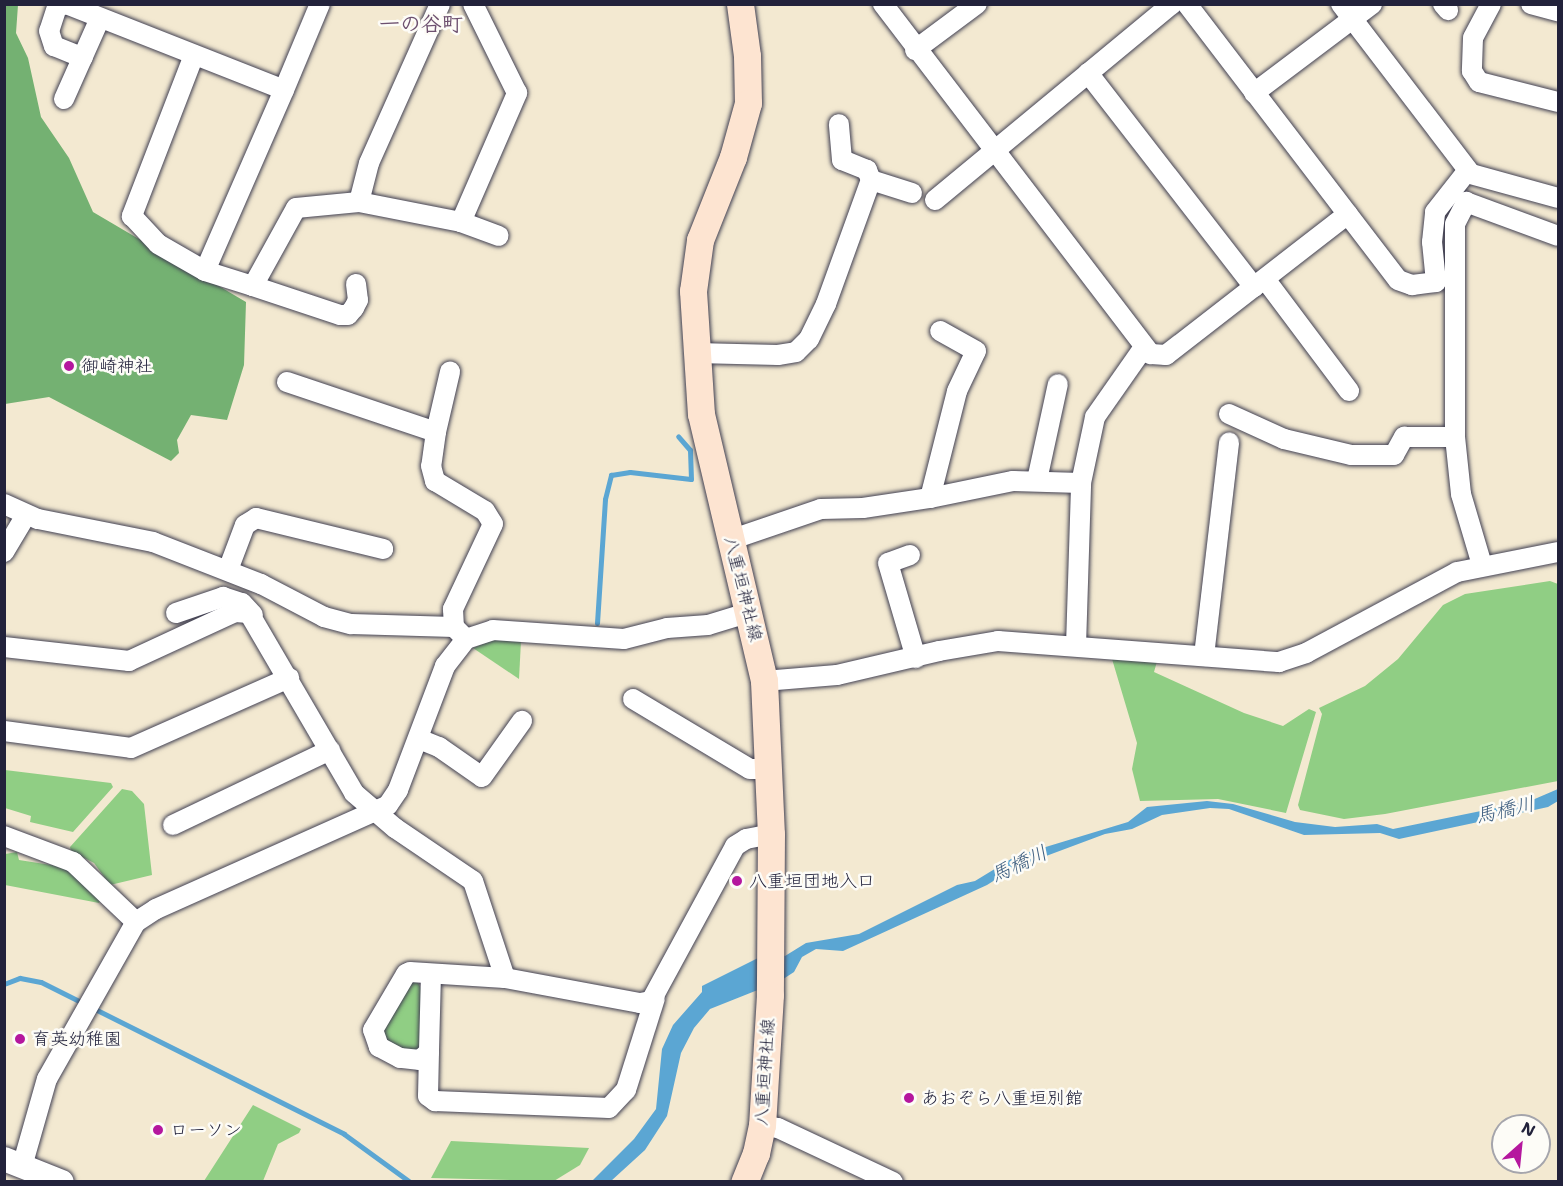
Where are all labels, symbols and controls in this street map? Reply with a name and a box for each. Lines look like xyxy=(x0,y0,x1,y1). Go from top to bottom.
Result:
district label: 一の谷町 xyxy=(379,11,463,37)
place label: 御崎神社 xyxy=(81,355,153,377)
marker: 御崎神社 xyxy=(62,359,76,373)
street label: 八重垣神社線 xyxy=(719,534,767,644)
water label: 馬橋川 xyxy=(1473,792,1537,828)
water label: 馬橋川 xyxy=(987,840,1051,888)
place label: 八重垣団地入口 xyxy=(749,870,875,892)
marker: 八重垣団地入口 xyxy=(730,874,744,888)
street label: 八重垣神社線 xyxy=(750,1017,780,1127)
place label: 育英幼稚園 xyxy=(32,1028,122,1050)
marker: 育英幼稚園 xyxy=(13,1032,27,1046)
place label: あおぞら八重垣別館 xyxy=(921,1087,1083,1109)
marker: あおぞら八重垣別館 xyxy=(902,1091,916,1105)
north arrow xyxy=(1491,1114,1551,1174)
text: N xyxy=(1518,1117,1539,1142)
place label: ローソン xyxy=(170,1119,242,1141)
marker: ローソン xyxy=(151,1123,165,1137)

